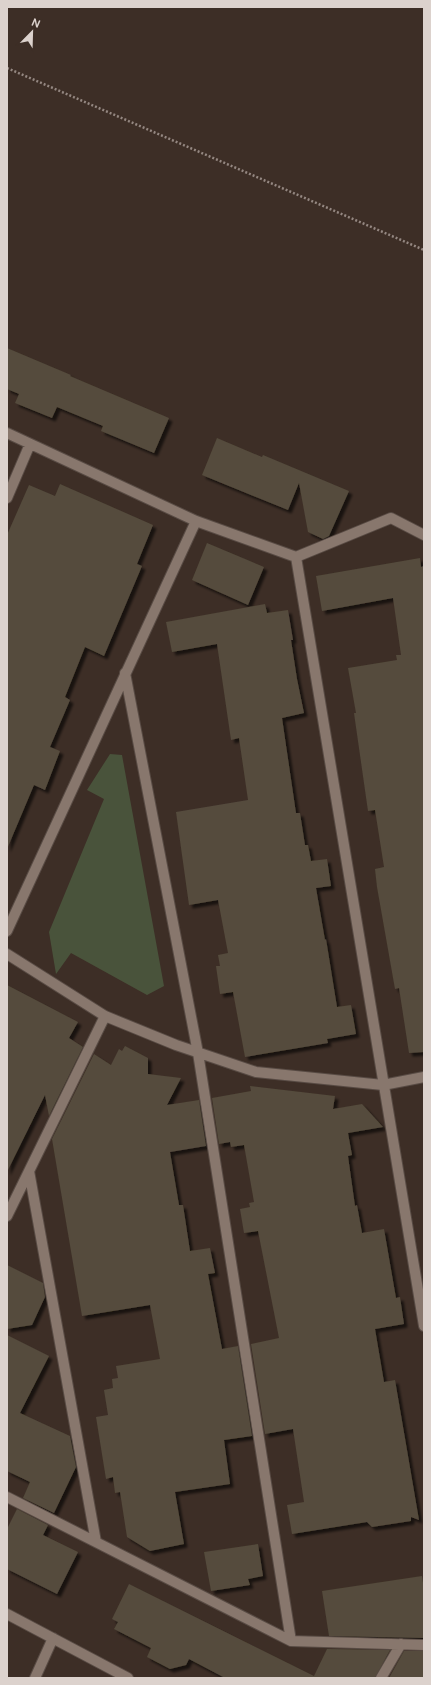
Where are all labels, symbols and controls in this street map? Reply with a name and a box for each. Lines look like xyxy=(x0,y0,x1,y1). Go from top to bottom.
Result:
north arrow xyxy=(12,12,52,52)
text: N xyxy=(29,15,42,31)

